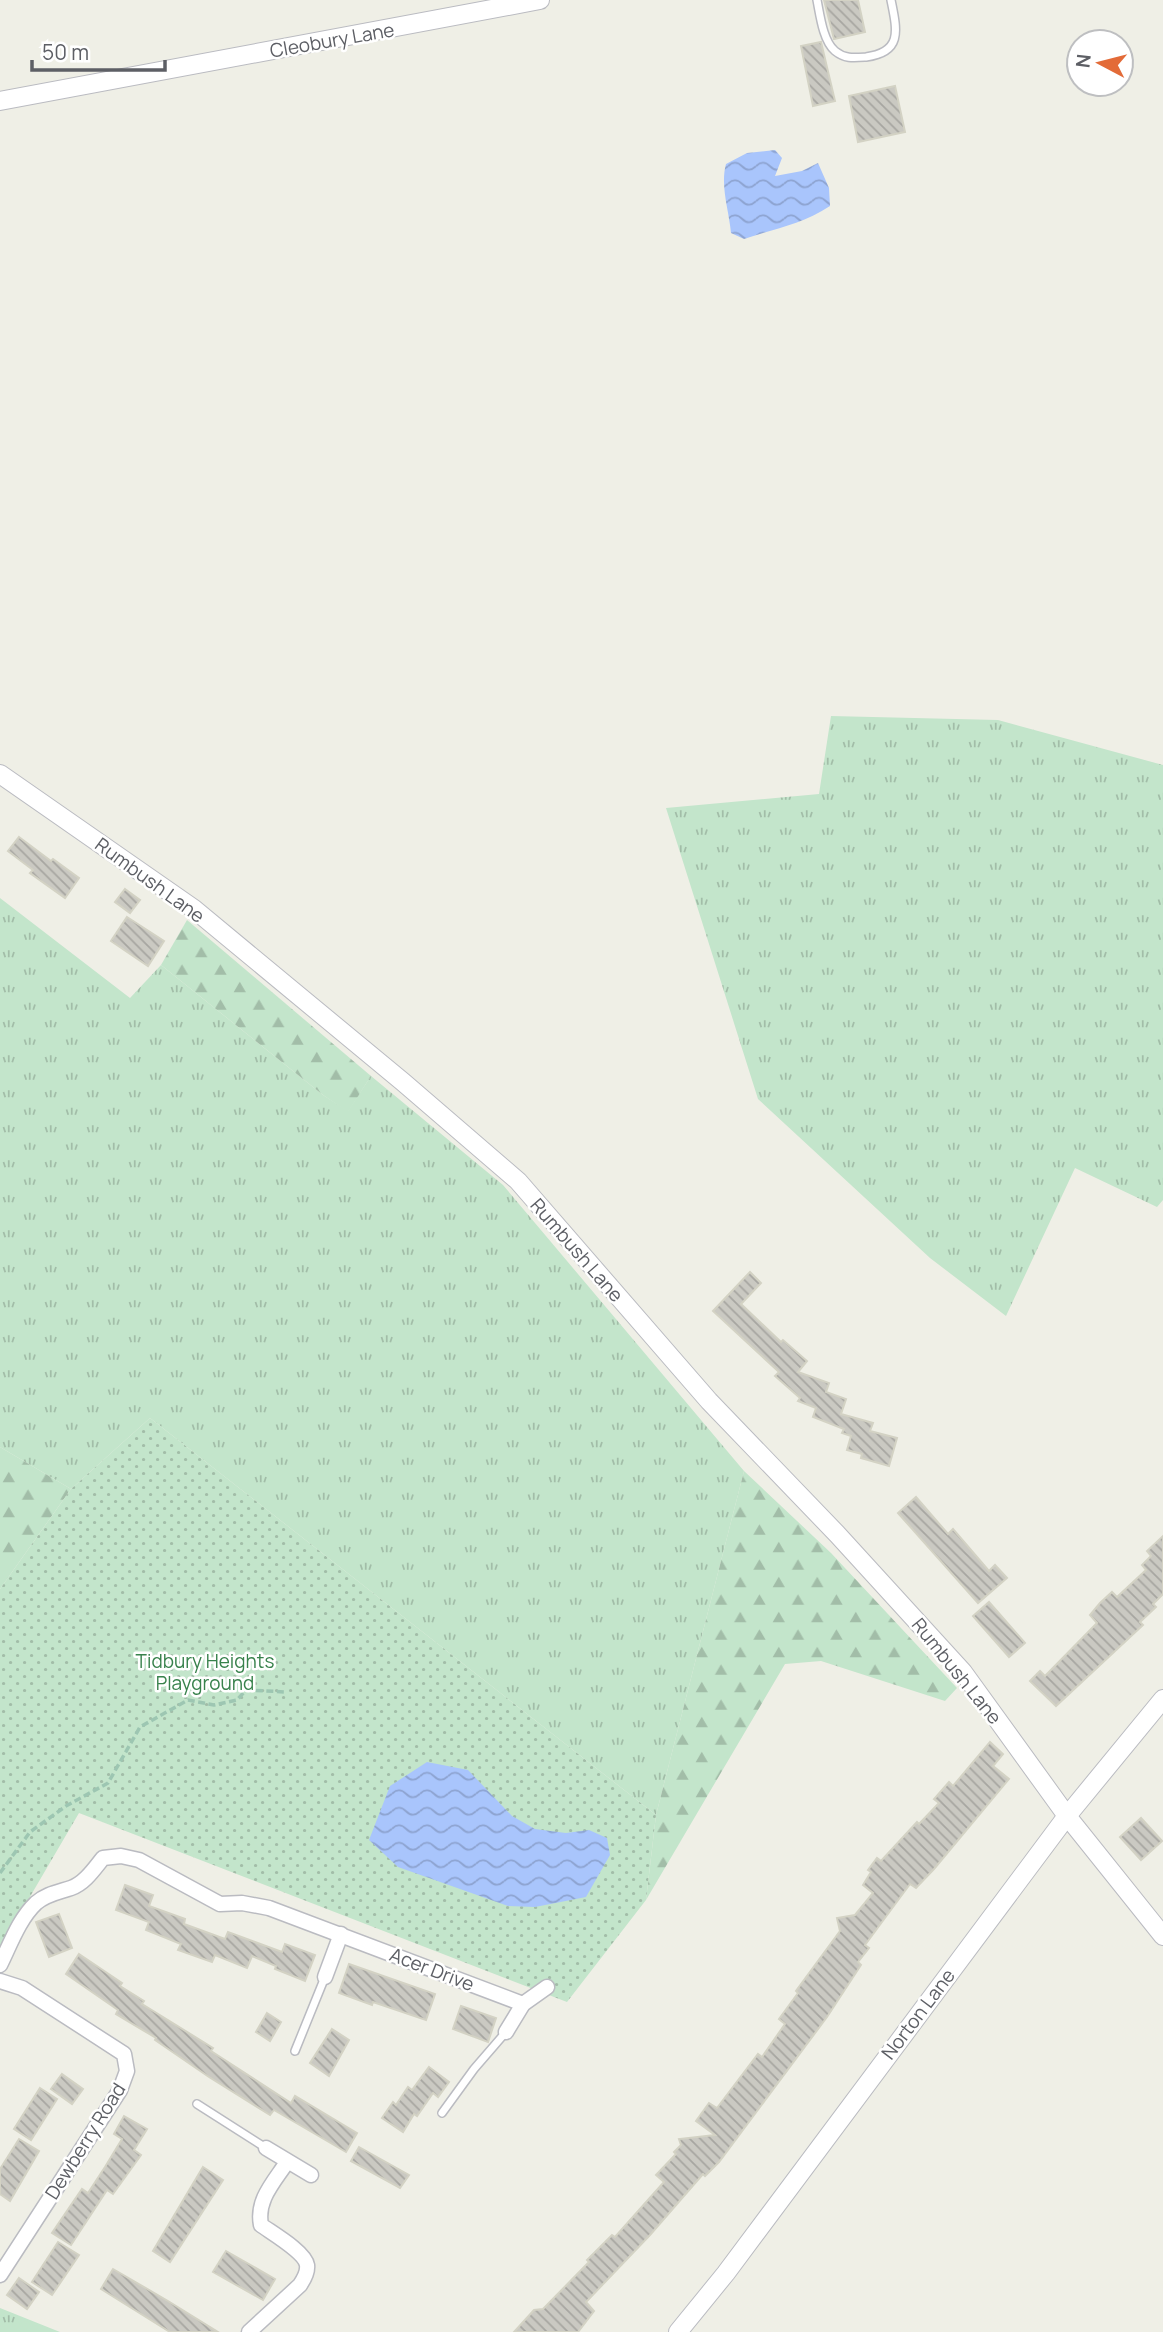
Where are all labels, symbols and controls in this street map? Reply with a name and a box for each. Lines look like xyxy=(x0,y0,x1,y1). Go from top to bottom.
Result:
street label: Cleobury Lane xyxy=(268,16,396,64)
scale bar xyxy=(32,28,164,72)
north arrow xyxy=(1065,28,1135,98)
text: 50 m xyxy=(42,38,89,66)
text: N xyxy=(1069,53,1097,69)
street label: Rumbush Lane xyxy=(90,831,210,929)
street label: Rumbush Lane xyxy=(525,1193,629,1307)
street label: Rumbush Lane xyxy=(906,1612,1008,1730)
park label: Tidbury Heights Playground xyxy=(136,1648,274,1696)
street label: Acer Drive xyxy=(386,1941,478,1997)
street label: Norton Lane xyxy=(875,1963,961,2065)
street label: Dewberry Road xyxy=(39,2078,131,2204)

